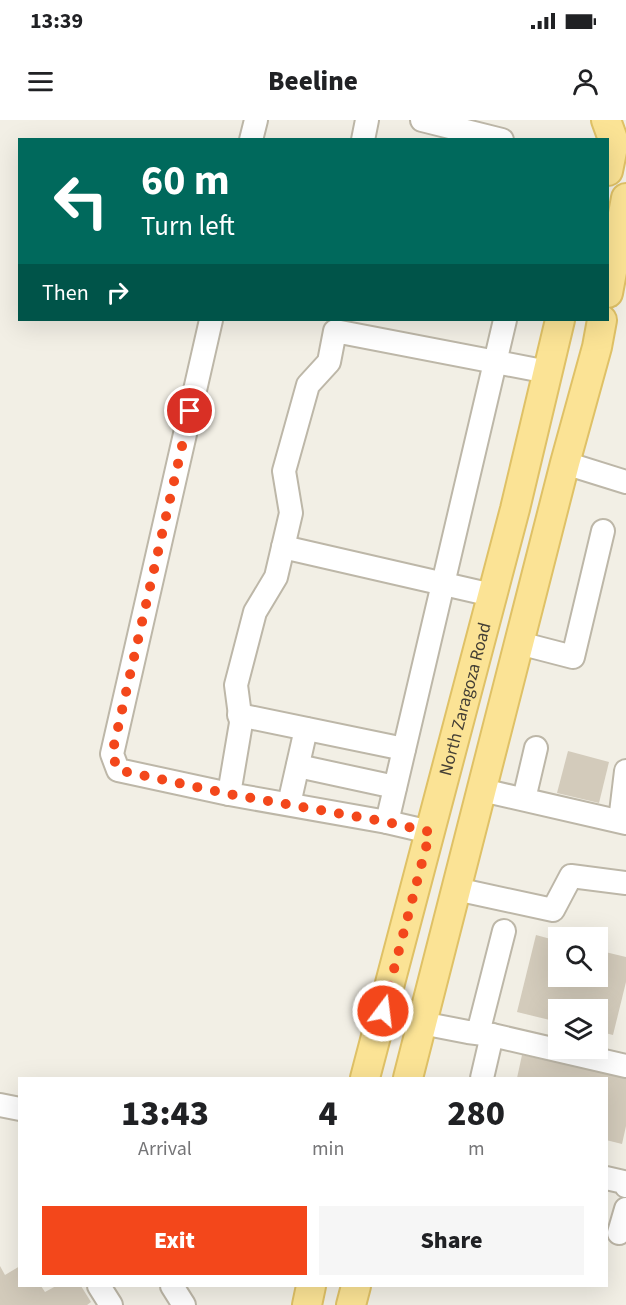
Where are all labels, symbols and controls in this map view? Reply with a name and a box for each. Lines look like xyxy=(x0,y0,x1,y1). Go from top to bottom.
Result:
text: 13:39 xyxy=(30,5,83,37)
text: Beeline xyxy=(268,62,358,101)
icon: menu xyxy=(24,65,57,98)
icon: person xyxy=(569,65,602,98)
text: 60 m xyxy=(141,151,230,211)
icon: left xyxy=(42,162,120,240)
text: Turn left xyxy=(141,207,235,246)
icon: right xyxy=(101,276,134,309)
text: Then xyxy=(42,277,89,309)
pin xyxy=(164,385,215,436)
icon: arrive xyxy=(173,394,206,427)
street label: North Zaragoza Road xyxy=(433,620,498,778)
map controls xyxy=(548,927,608,1059)
button: search xyxy=(548,927,608,987)
position arrow xyxy=(351,979,415,1043)
button: layers xyxy=(548,999,608,1059)
text: 13:43 xyxy=(121,1088,209,1139)
text: 4 xyxy=(319,1088,338,1139)
text: 280 xyxy=(447,1088,505,1139)
text: Arrival xyxy=(138,1135,192,1163)
text: min xyxy=(312,1135,344,1163)
text: m xyxy=(468,1135,484,1163)
button: Exit xyxy=(42,1206,307,1275)
button: Share xyxy=(319,1206,584,1275)

